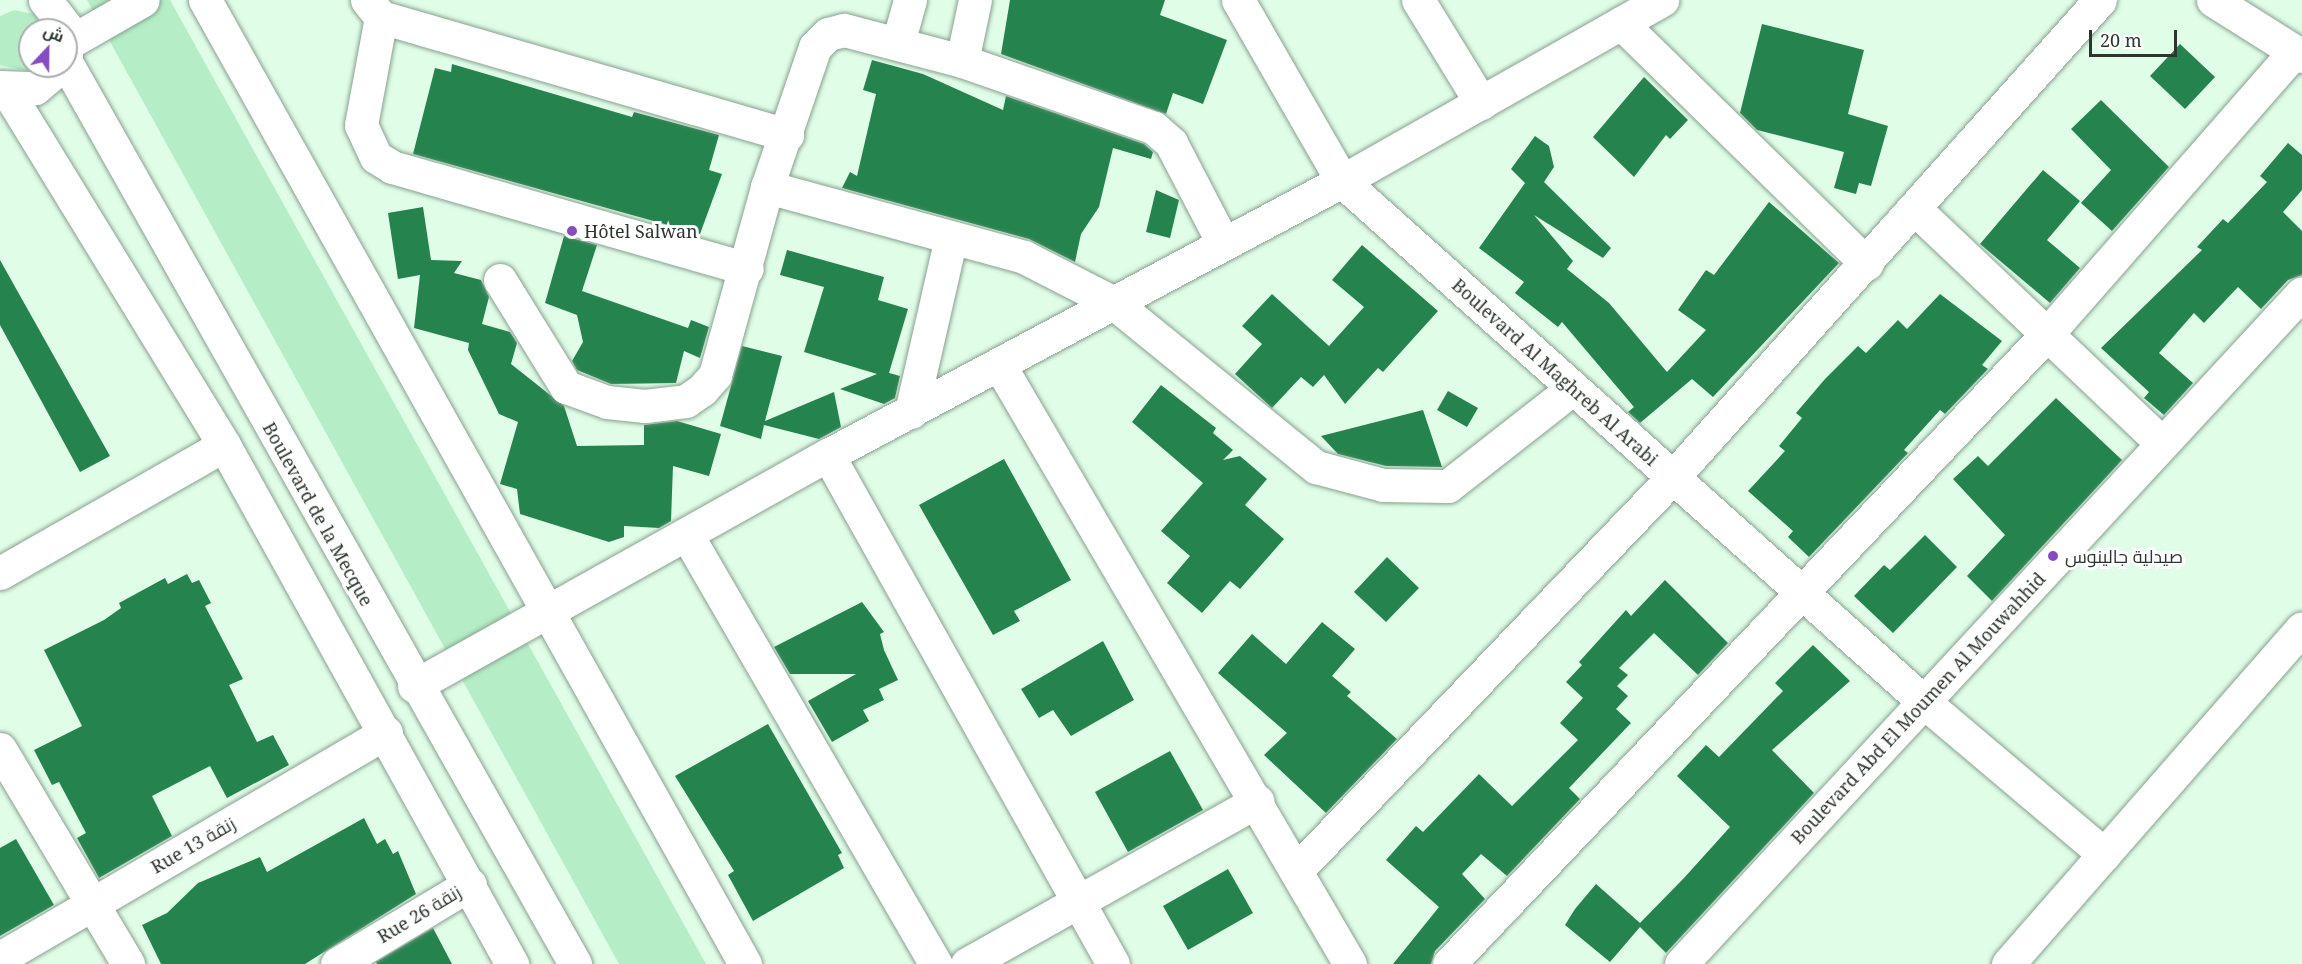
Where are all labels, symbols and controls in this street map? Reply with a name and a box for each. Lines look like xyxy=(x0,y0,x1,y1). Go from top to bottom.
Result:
north arrow xyxy=(18,18,78,78)
scale bar xyxy=(2092,18,2180,56)
text: ش xyxy=(40,19,68,47)
text: 20 m xyxy=(2100,28,2142,52)
place label: Hôtel Salwan xyxy=(584,220,698,242)
marker: Hôtel Salwan xyxy=(565,224,579,238)
street label: Boulevard Al Maghreb Al Arabi xyxy=(1448,274,1662,470)
street label: Boulevard de la Mecque xyxy=(258,418,378,610)
place label: صيدلية جالينوس xyxy=(2065,545,2183,567)
marker: صيدلية جالينوس xyxy=(2046,549,2060,563)
street label: Boulevard Abd El Moumen Al Mouwahhid xyxy=(1786,568,2050,848)
street label: Rue 13 زنقة xyxy=(147,812,239,878)
street label: Rue 26 زنقة xyxy=(373,881,465,947)

